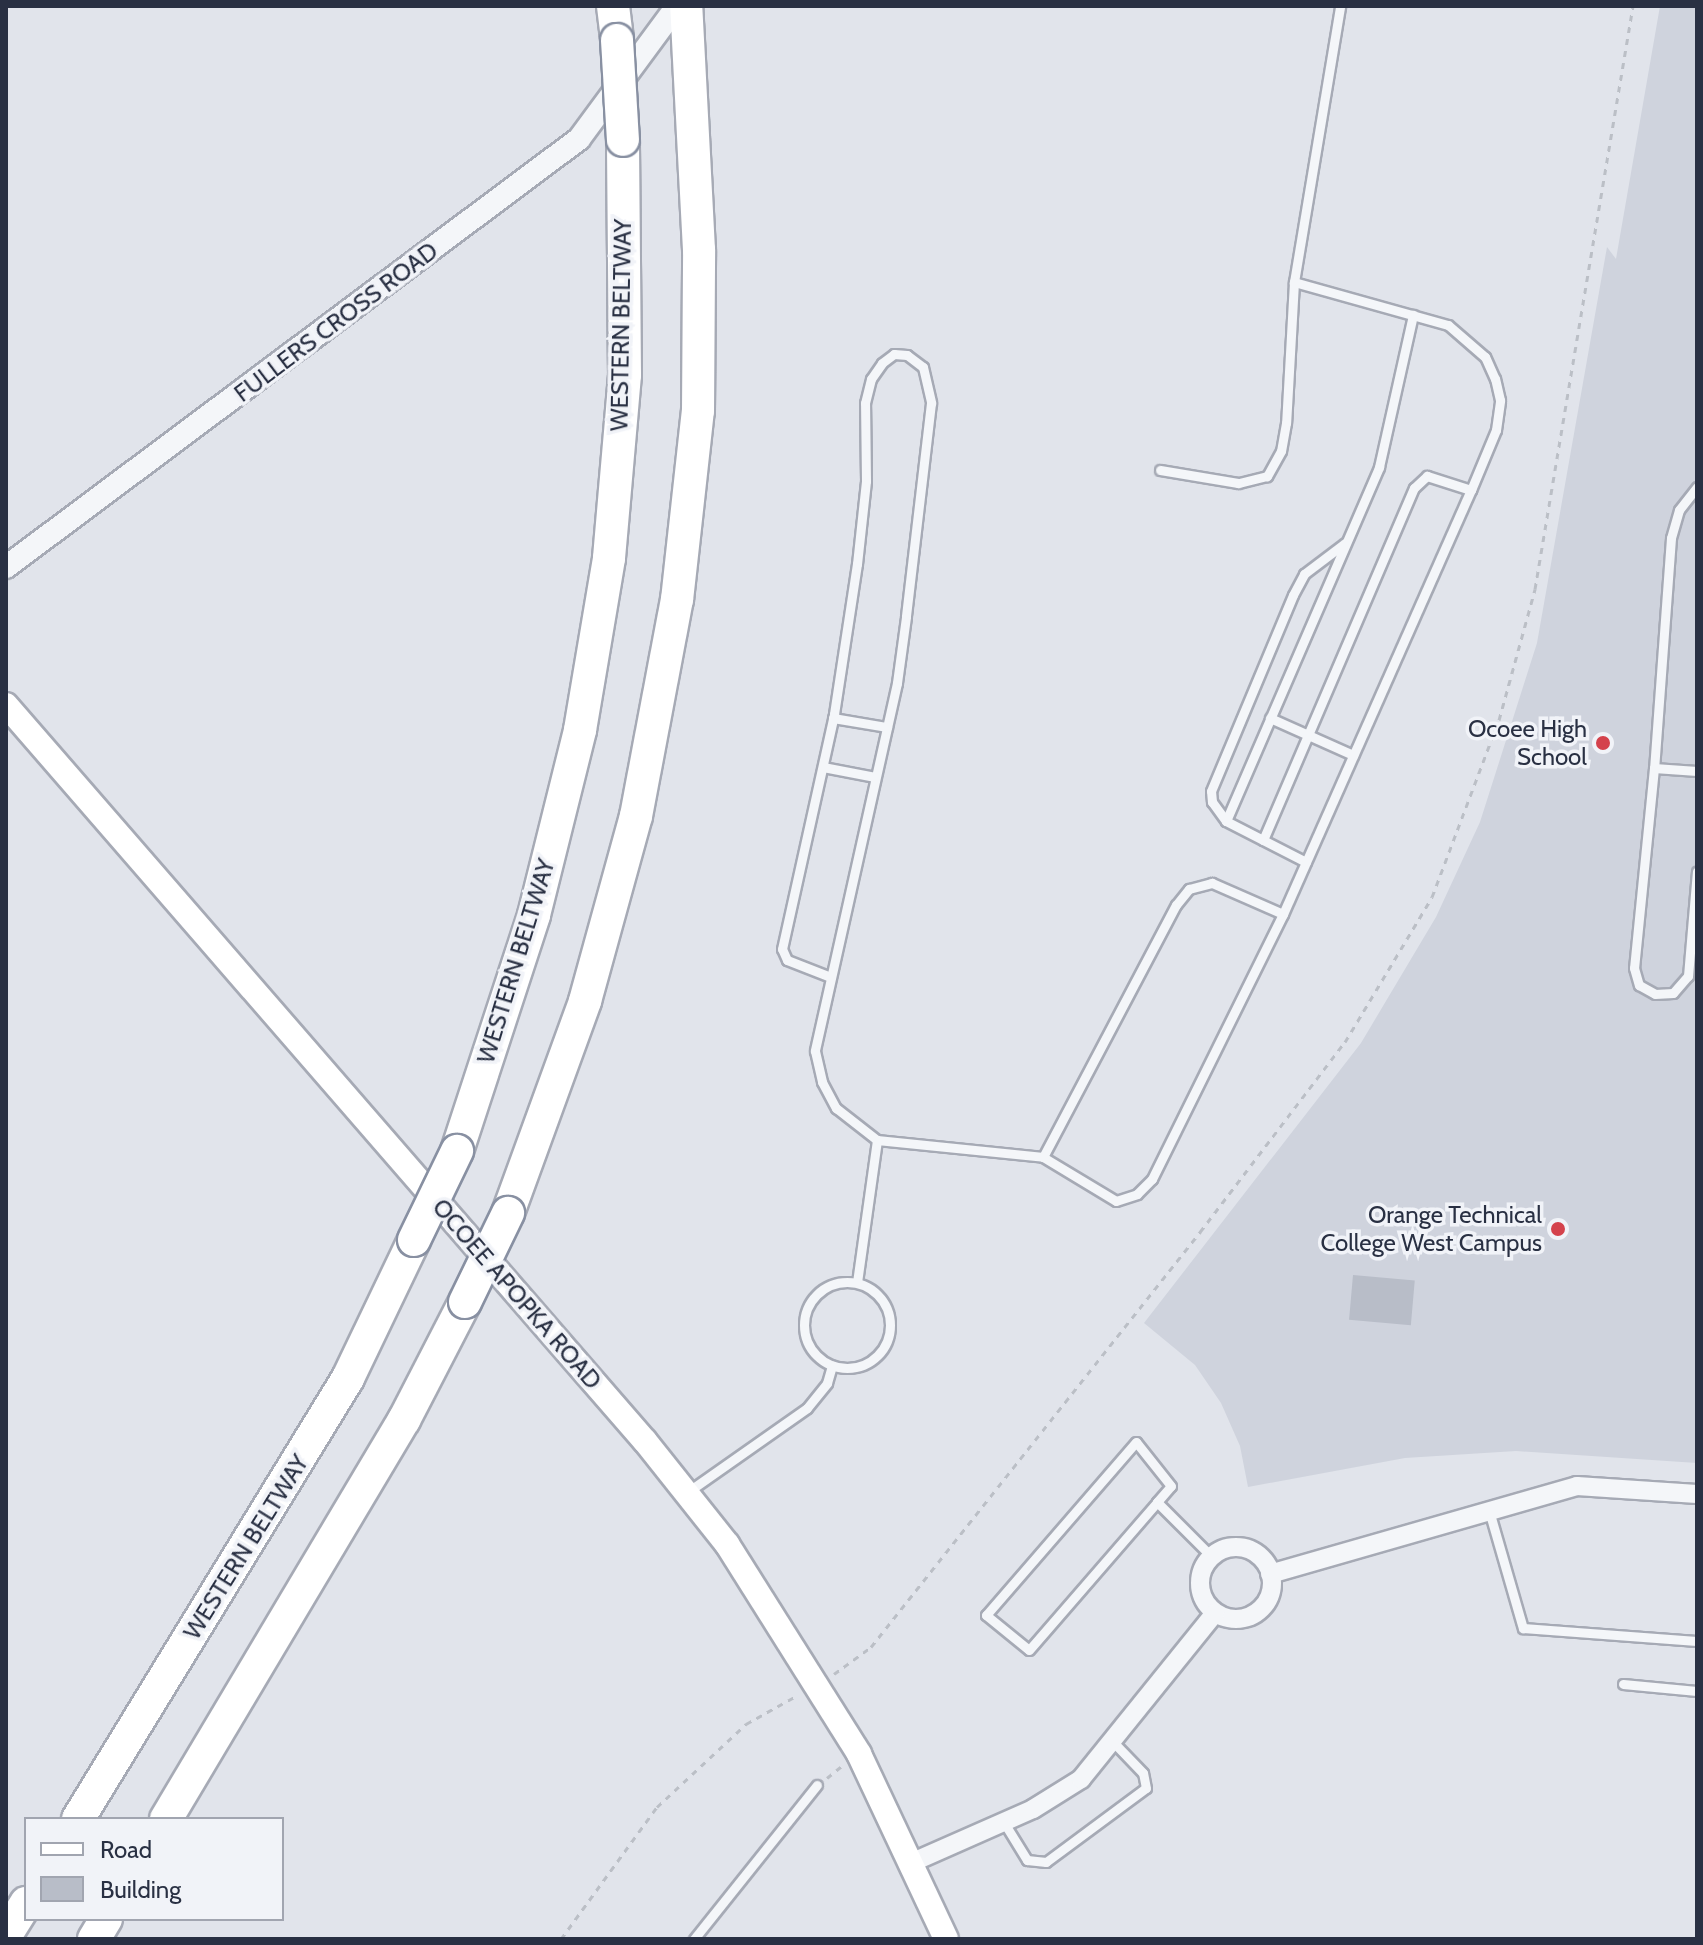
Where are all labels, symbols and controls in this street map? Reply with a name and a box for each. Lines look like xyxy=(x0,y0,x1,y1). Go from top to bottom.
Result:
street label: WESTERN BELTWAY xyxy=(605,219,637,431)
street label: FULLERS CROSS ROAD xyxy=(229,236,443,408)
place label: Ocoee High School xyxy=(1468,715,1587,771)
marker: Ocoee High School xyxy=(1594,734,1612,752)
street label: WESTERN BELTWAY xyxy=(471,855,561,1067)
street label: OCOEE APOPKA ROAD xyxy=(426,1193,608,1395)
place label: Orange Technical College West Campus xyxy=(1321,1201,1542,1257)
marker: Orange Technical College West Campus xyxy=(1549,1220,1567,1238)
street label: WESTERN BELTWAY xyxy=(178,1449,314,1645)
legend xyxy=(24,1817,284,1921)
text: Road xyxy=(100,1835,152,1864)
text: Building xyxy=(100,1875,181,1904)

